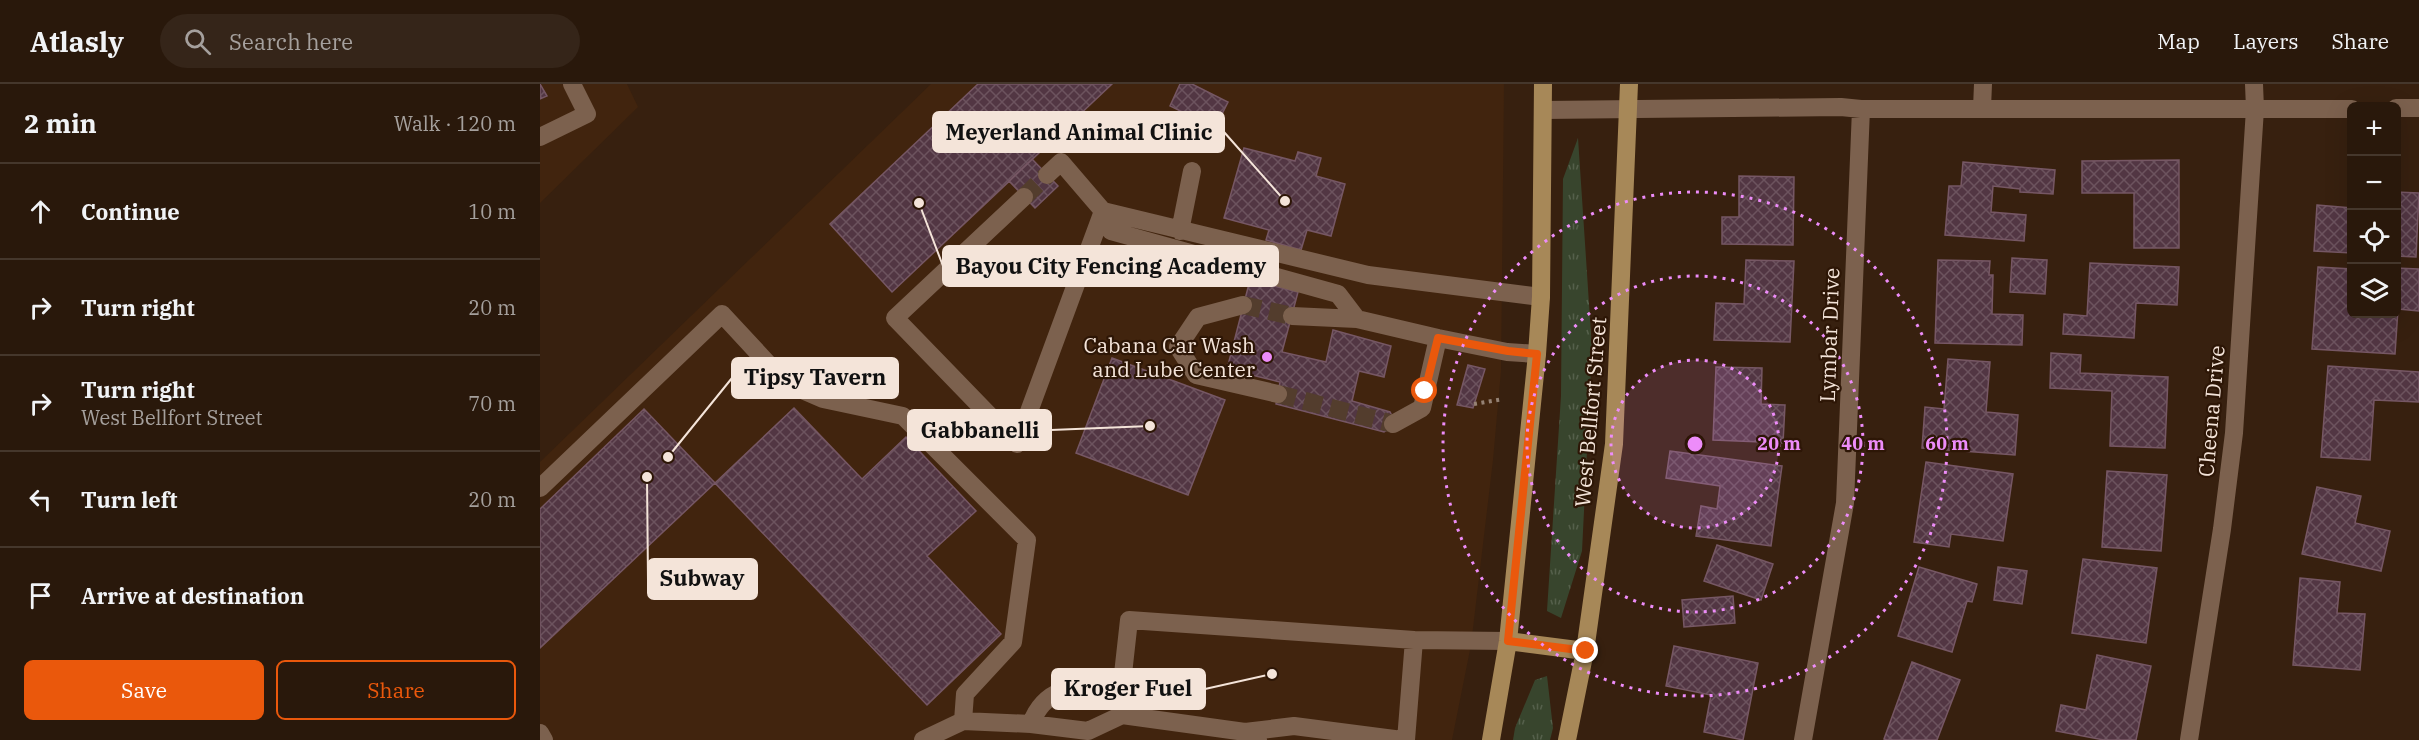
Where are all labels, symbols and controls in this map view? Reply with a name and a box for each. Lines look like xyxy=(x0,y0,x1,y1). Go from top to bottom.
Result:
search box xyxy=(160,14,580,68)
text: Atlasly xyxy=(30,23,124,60)
icon: search xyxy=(181,25,214,58)
text: Search here xyxy=(229,27,353,56)
text: Map xyxy=(2157,27,2200,55)
text: Layers xyxy=(2233,27,2299,55)
text: Share xyxy=(2332,27,2389,55)
map controls xyxy=(2347,102,2401,318)
button: + xyxy=(2347,102,2401,156)
text: 2 min xyxy=(24,106,97,140)
text: Walk · 120 m xyxy=(394,110,516,137)
callout: Meyerland Animal Clinic xyxy=(933,112,1224,152)
text: Meyerland Animal Clinic xyxy=(946,117,1213,146)
button: − xyxy=(2347,156,2401,210)
icon: ahead xyxy=(24,195,57,228)
text: Continue xyxy=(81,197,180,226)
text: 10 m xyxy=(468,198,516,225)
button: locate xyxy=(2347,210,2401,264)
callout: Bayou City Fencing Academy xyxy=(943,246,1278,286)
text: Bayou City Fencing Academy xyxy=(956,251,1267,280)
button: layers xyxy=(2347,264,2401,318)
street label: Lymbar Drive xyxy=(1813,267,1845,403)
icon: right xyxy=(24,291,57,324)
text: Turn right xyxy=(81,293,195,322)
text: 20 m xyxy=(468,294,516,321)
street label: West Bellfort Street xyxy=(1568,316,1612,508)
place label: Cabana Car Wash and Lube Center xyxy=(1083,331,1256,383)
street label: Cheena Drive xyxy=(2191,344,2231,478)
marker: Cabana Car Wash and Lube Center xyxy=(1260,350,1274,364)
callout: Tipsy Tavern xyxy=(732,358,898,398)
text: Tipsy Tavern xyxy=(744,362,886,391)
text: Turn right xyxy=(81,375,195,404)
route start xyxy=(1411,377,1437,403)
icon: right xyxy=(24,387,57,420)
text: 70 m xyxy=(468,390,516,417)
text: West Bellfort Street xyxy=(81,404,263,431)
callout: Gabbanelli xyxy=(908,410,1051,450)
text: Gabbanelli xyxy=(921,415,1039,444)
text: 20 m xyxy=(1757,432,1801,455)
text: 40 m xyxy=(1841,432,1885,455)
text: 60 m xyxy=(1925,432,1969,455)
centre of rings xyxy=(1685,434,1705,454)
icon: left xyxy=(24,483,57,516)
text: Turn left xyxy=(81,485,177,514)
text: 20 m xyxy=(468,486,516,513)
callout: Subway xyxy=(648,559,757,599)
text: Subway xyxy=(659,563,745,592)
icon: arrive xyxy=(24,579,57,612)
text: Arrive at destination xyxy=(81,581,304,610)
route end xyxy=(1572,637,1598,663)
button: Save xyxy=(24,660,264,720)
button: Share xyxy=(276,660,516,720)
callout: Kroger Fuel xyxy=(1052,669,1205,709)
text: Kroger Fuel xyxy=(1064,673,1192,702)

